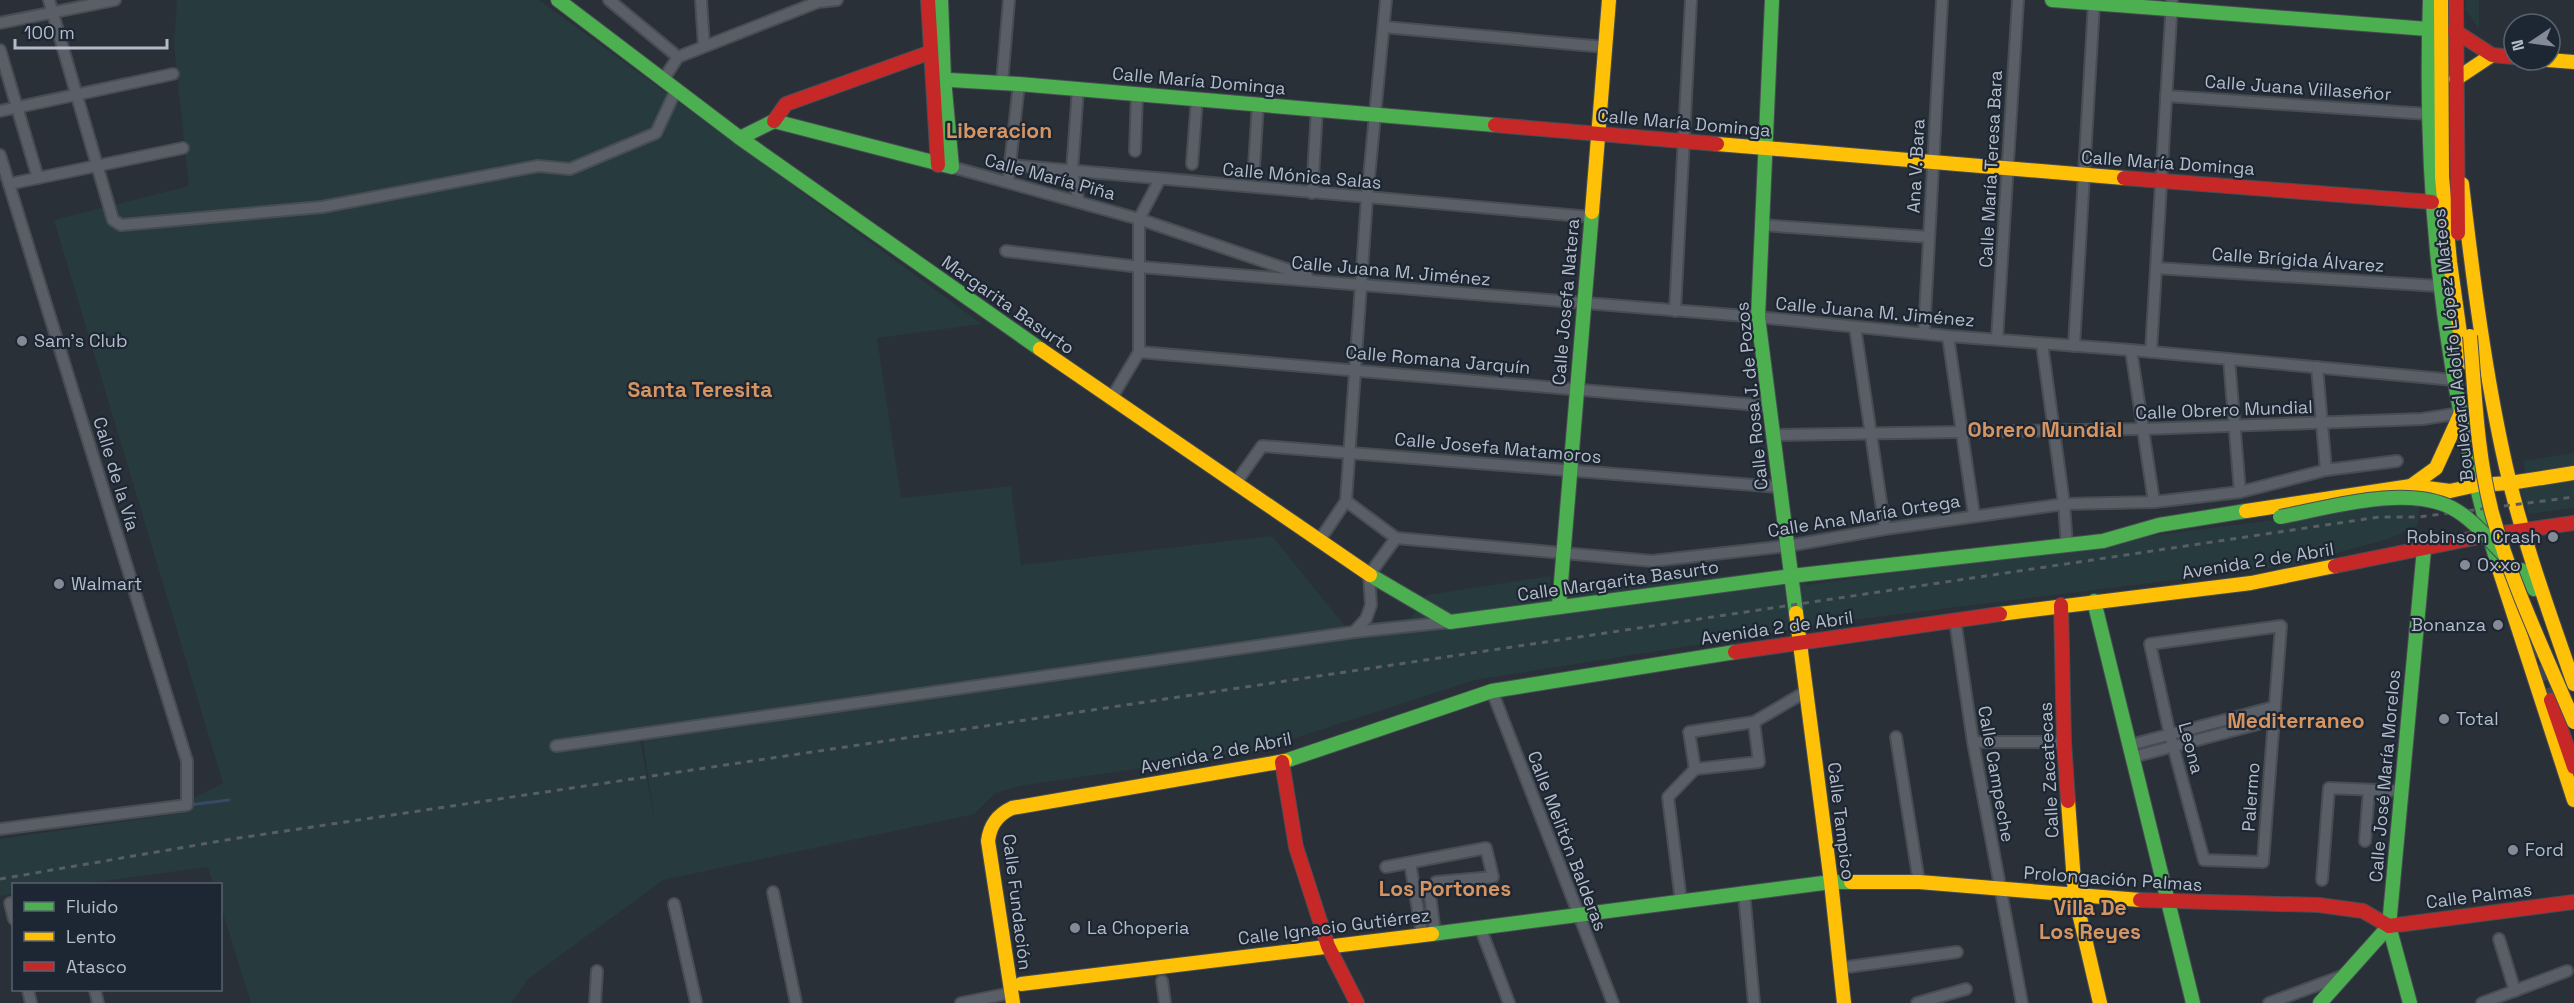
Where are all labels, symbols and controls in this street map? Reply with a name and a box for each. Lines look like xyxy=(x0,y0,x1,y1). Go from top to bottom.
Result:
scale bar xyxy=(15,12,166,50)
north arrow xyxy=(2502,12,2562,72)
text: 100 m xyxy=(24,21,75,44)
text: N xyxy=(2506,38,2529,53)
street label: Calle María Dominga xyxy=(1111,61,1287,100)
street label: Calle María Teresa Bara xyxy=(1974,70,2007,268)
street label: Calle Juana Villaseñor xyxy=(2204,70,2392,106)
street label: Calle María Dominga xyxy=(1596,103,1772,142)
district label: Liberacion xyxy=(946,117,1052,144)
street label: Ana V. Bara xyxy=(1902,118,1929,214)
street label: Calle María Dominga xyxy=(2080,145,2256,180)
street label: Calle María Piña xyxy=(982,148,1118,205)
street label: Calle Mónica Salas xyxy=(1222,157,1382,194)
street label: Boulevard Adolfo López Mateos xyxy=(2427,208,2478,483)
street label: Calle Josefa Natera xyxy=(1547,218,1584,386)
street label: Calle Brígida Álvarez xyxy=(2211,242,2385,277)
street label: Margarita Basurto xyxy=(937,250,1079,359)
street label: Calle Juana M. Jiménez xyxy=(1291,250,1492,291)
street label: Calle Juana M. Jiménez xyxy=(1775,291,1976,332)
street label: Calle Rosa J. de Pozos xyxy=(1730,301,1773,491)
place label: Sam's Club xyxy=(34,329,127,352)
marker: Sam's Club xyxy=(15,334,29,348)
street label: Calle Romana Jarquín xyxy=(1345,340,1531,379)
district label: Santa Teresita xyxy=(628,376,772,403)
street label: Calle Obrero Mundial xyxy=(2135,395,2313,424)
street label: Calle de la Vía xyxy=(88,414,145,534)
district label: Obrero Mundial xyxy=(1968,416,2122,443)
street label: Calle Josefa Matamoros xyxy=(1394,427,1602,468)
street label: Calle Ana María Ortega xyxy=(1766,489,1962,542)
place label: Robinson Crash xyxy=(2406,525,2541,548)
marker: Robinson Crash xyxy=(2546,530,2560,544)
street label: Avenida 2 de Abril xyxy=(2180,537,2336,584)
place label: Oxxo xyxy=(2477,553,2521,576)
street label: Calle Margarita Basurto xyxy=(1516,555,1720,606)
marker: Oxxo xyxy=(2458,558,2472,572)
place label: Walmart xyxy=(71,572,142,595)
marker: Walmart xyxy=(52,577,66,591)
street label: Avenida 2 de Abril xyxy=(1699,605,1855,650)
place label: Bonanza xyxy=(2411,613,2486,636)
marker: Bonanza xyxy=(2491,618,2505,632)
street label: Calle José María Morelos xyxy=(2364,669,2405,883)
street label: Calle Zacatecas xyxy=(2033,701,2064,839)
street label: Calle Campeche xyxy=(1973,704,2020,844)
district label: Mediterraneo xyxy=(2227,707,2365,734)
place label: Total xyxy=(2456,707,2499,730)
marker: Total xyxy=(2437,712,2451,726)
street label: Leona xyxy=(2174,719,2209,776)
street label: Avenida 2 de Abril xyxy=(1138,727,1294,778)
street label: Calle Melitón Balderas xyxy=(1523,748,1612,934)
street label: Calle Tampico xyxy=(1823,761,1860,881)
street label: Palermo xyxy=(2237,762,2264,832)
street label: Calle Fundación xyxy=(998,833,1037,971)
place label: Ford xyxy=(2525,838,2564,861)
marker: Ford xyxy=(2506,843,2520,857)
street label: Prolongación Palmas xyxy=(2023,861,2203,896)
district label: Los Portones xyxy=(1379,875,1511,902)
street label: Calle Palmas xyxy=(2425,878,2533,913)
legend xyxy=(12,883,222,991)
district label: Villa De Los Reyes xyxy=(2039,894,2141,945)
text: Fluido xyxy=(66,895,118,918)
street label: Calle Ignacio Gutiérrez xyxy=(1237,903,1431,950)
place label: La Choperia xyxy=(1087,916,1189,939)
marker: La Choperia xyxy=(1068,921,1082,935)
text: Lento xyxy=(66,925,116,948)
text: Atasco xyxy=(66,955,127,978)

